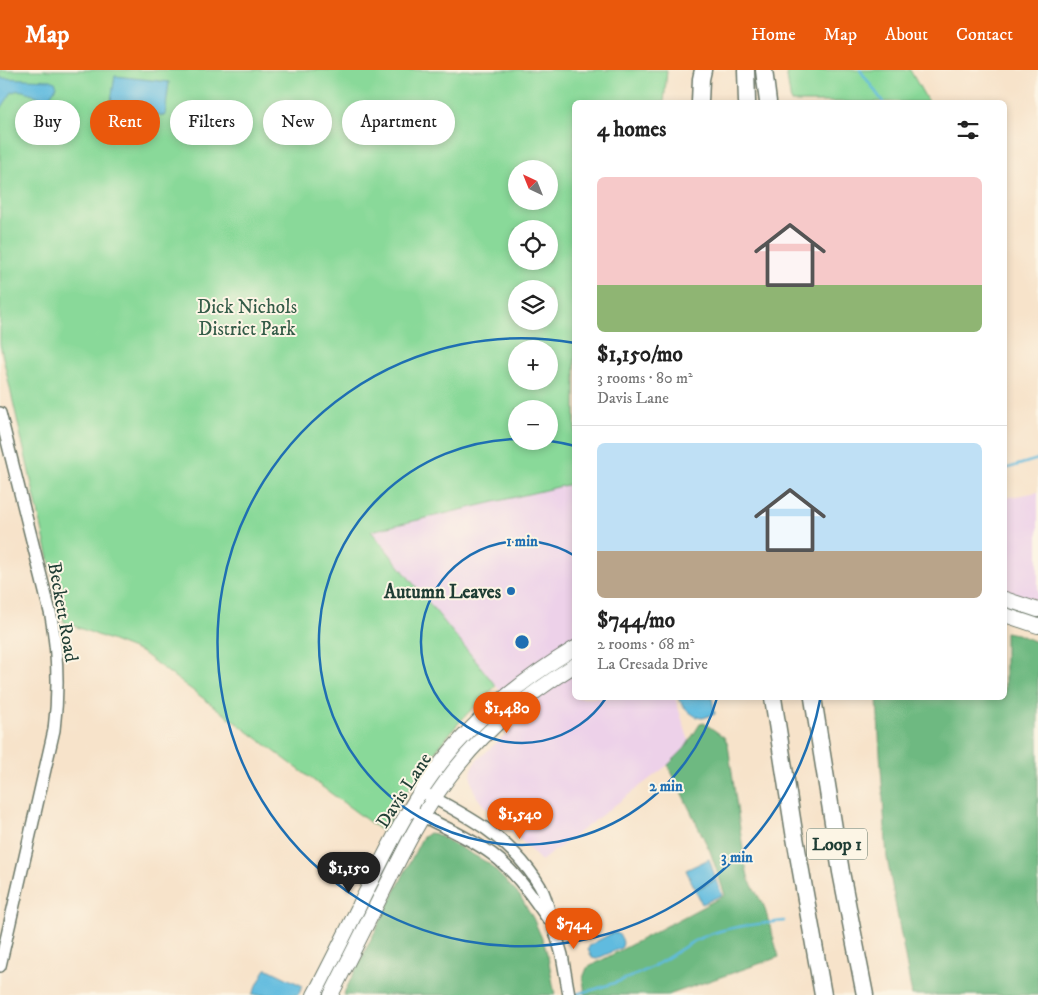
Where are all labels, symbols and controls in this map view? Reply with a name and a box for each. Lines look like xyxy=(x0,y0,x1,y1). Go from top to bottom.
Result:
text: Map xyxy=(25,20,69,50)
text: Home xyxy=(751,24,796,46)
text: Map xyxy=(824,24,857,46)
text: About xyxy=(885,24,928,46)
text: Contact xyxy=(956,24,1013,46)
chip: Buy xyxy=(15,100,80,145)
chip: Rent xyxy=(90,100,160,145)
chip: Filters xyxy=(170,100,253,145)
chip: New xyxy=(263,100,332,145)
chip: Apartment xyxy=(342,100,455,145)
icon: filters xyxy=(954,116,982,144)
text: 4 homes xyxy=(597,117,666,143)
north arrow xyxy=(508,160,558,210)
map controls xyxy=(508,160,558,450)
icon: home xyxy=(745,210,835,300)
button: locate xyxy=(508,220,558,270)
button: layers xyxy=(508,280,558,330)
park label: Dick Nichols District Park xyxy=(197,296,297,341)
button: + xyxy=(508,340,558,390)
text: $1,150/mo xyxy=(597,342,683,368)
text: 3 rooms · 80 m² xyxy=(597,368,693,388)
text: Davis Lane xyxy=(597,388,669,408)
button: − xyxy=(508,400,558,450)
icon: home xyxy=(745,475,835,565)
text: 1 min xyxy=(506,532,538,551)
street label: Beckett Road xyxy=(42,561,83,664)
place label: Autumn Leaves xyxy=(383,581,502,604)
marker: Autumn Leaves xyxy=(505,585,517,597)
text: $744/mo xyxy=(597,608,675,634)
centre of rings xyxy=(513,633,531,651)
text: 2 rooms · 68 m² xyxy=(597,634,694,654)
text: La Cresada Drive xyxy=(597,654,708,674)
pin: $1,480 xyxy=(466,692,548,734)
text: $1,480 xyxy=(484,698,530,718)
street label: Davis Lane xyxy=(371,749,437,833)
text: 2 min xyxy=(649,777,683,796)
pin: $1,540 xyxy=(479,798,561,840)
text: $1,540 xyxy=(498,804,542,824)
road number: Loop 1 xyxy=(807,829,867,860)
text: 3 min xyxy=(721,848,753,867)
pin: $1,150 xyxy=(308,852,390,894)
text: $1,150 xyxy=(328,858,370,878)
pin: $744 xyxy=(544,908,604,950)
text: $744 xyxy=(556,914,592,934)

